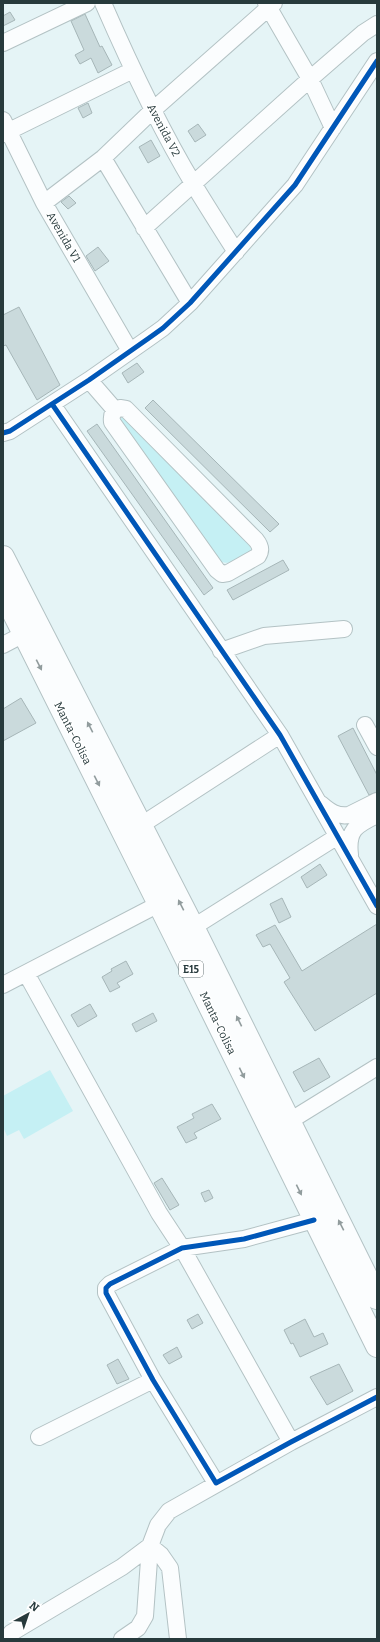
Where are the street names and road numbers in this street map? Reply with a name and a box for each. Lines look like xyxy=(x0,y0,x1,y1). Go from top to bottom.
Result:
street label: Avenida V2 xyxy=(144,102,183,159)
street label: Avenida V1 xyxy=(44,210,83,265)
street label: Manta-Colisa xyxy=(51,700,94,767)
road number: E15 xyxy=(179,961,203,977)
street label: Manta-Colisa xyxy=(197,990,238,1057)

